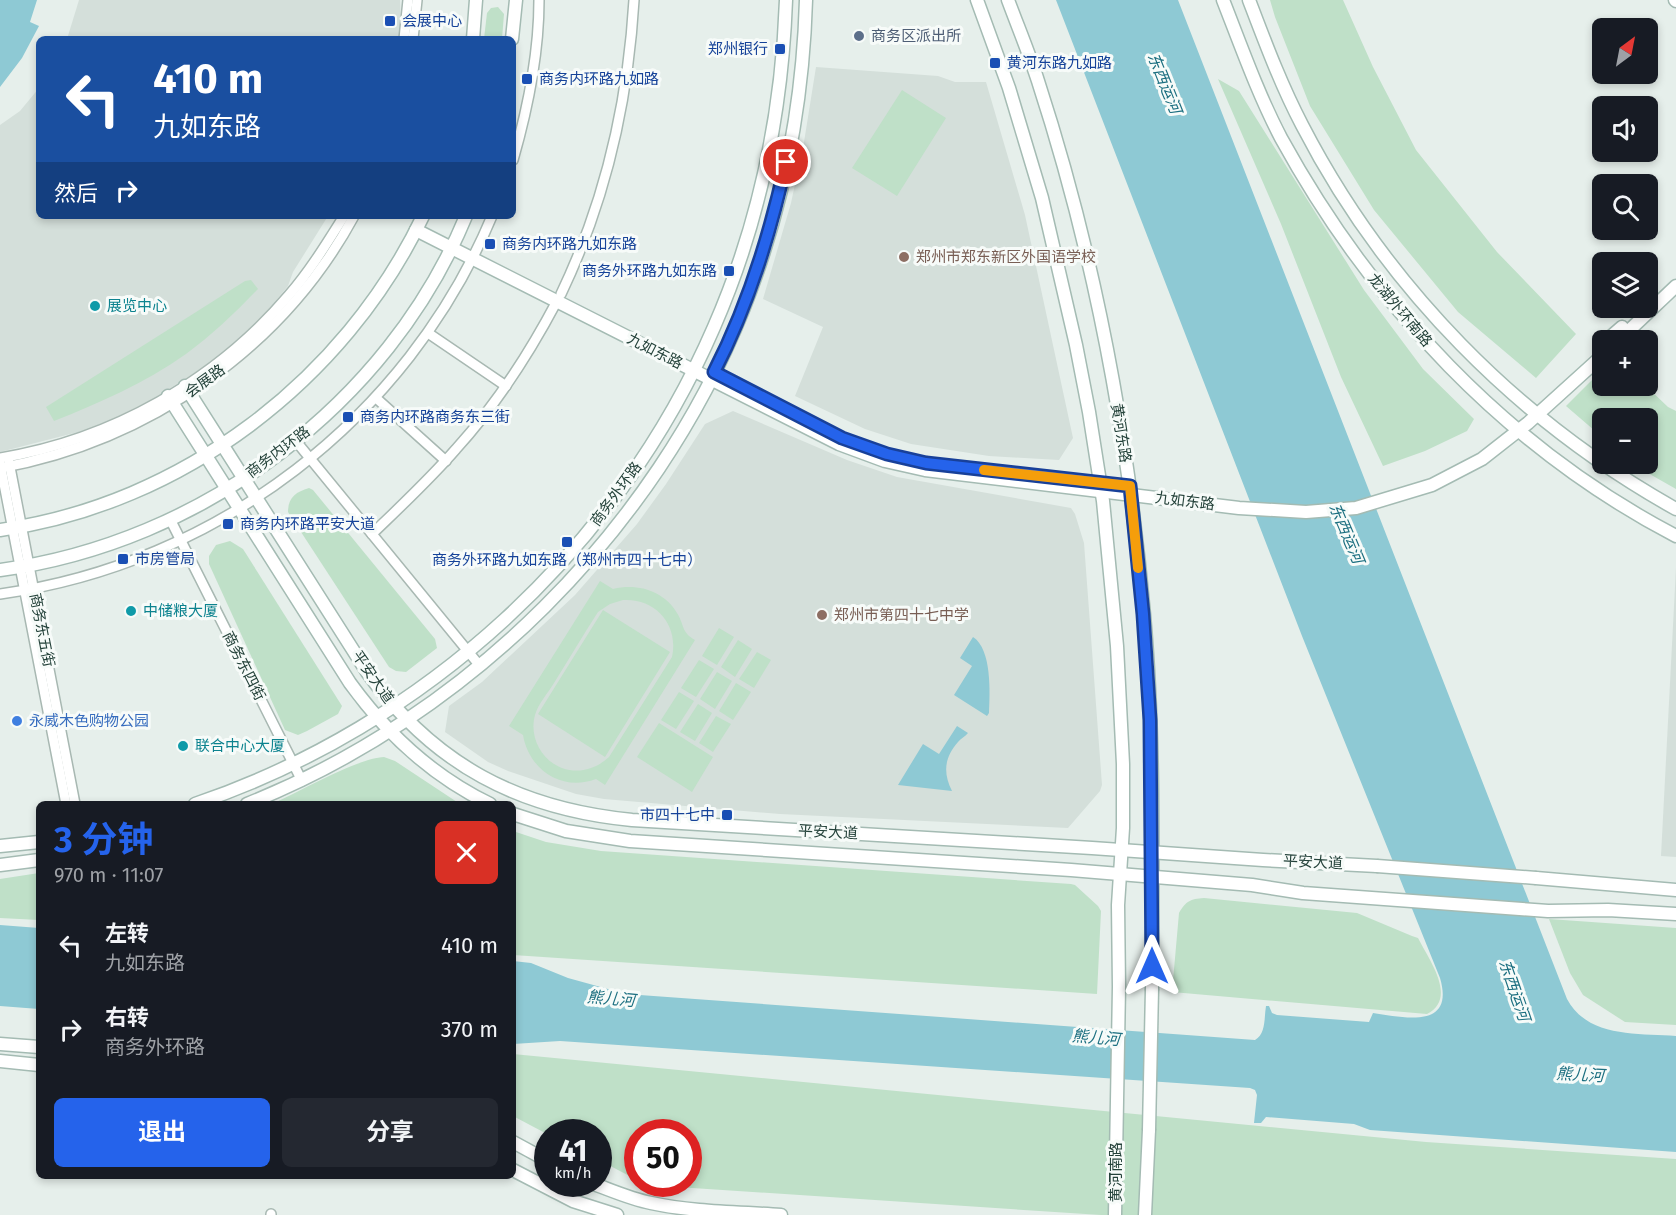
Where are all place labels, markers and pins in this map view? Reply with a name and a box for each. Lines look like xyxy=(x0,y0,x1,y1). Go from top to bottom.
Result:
place label: 会展中心 xyxy=(402,12,462,30)
marker: 会展中心 xyxy=(383,14,397,28)
place label: 商务区派出所 xyxy=(871,27,961,45)
marker: 商务区派出所 xyxy=(852,29,866,43)
place label: 郑州银行 xyxy=(708,40,768,58)
marker: 郑州银行 xyxy=(773,42,787,56)
place label: 黄河东路九如路 xyxy=(1007,54,1112,72)
marker: 黄河东路九如路 xyxy=(988,56,1002,70)
place label: 商务内环路九如路 xyxy=(539,70,659,88)
marker: 商务内环路九如路 xyxy=(520,72,534,86)
pin xyxy=(760,136,811,187)
place label: 商务内环路九如东路 xyxy=(502,235,637,253)
marker: 商务内环路九如东路 xyxy=(483,237,497,251)
place label: 郑州市郑东新区外国语学校 xyxy=(916,248,1096,266)
marker: 郑州市郑东新区外国语学校 xyxy=(897,250,911,264)
place label: 商务外环路九如东路 xyxy=(582,262,717,280)
marker: 商务外环路九如东路 xyxy=(722,264,736,278)
place label: 展览中心 xyxy=(107,297,167,315)
marker: 展览中心 xyxy=(88,299,102,313)
place label: 商务内环路商务东三街 xyxy=(360,408,510,426)
marker: 商务内环路商务东三街 xyxy=(341,410,355,424)
place label: 商务内环路平安大道 xyxy=(240,515,375,533)
marker: 商务内环路平安大道 xyxy=(221,517,235,531)
marker: 商务外环路九如东路（郑州市四十七中） xyxy=(560,535,574,549)
place label: 市房管局 xyxy=(135,550,195,568)
place label: 商务外环路九如东路（郑州市四十七中） xyxy=(432,551,702,569)
marker: 市房管局 xyxy=(116,552,130,566)
place label: 中储粮大厦 xyxy=(143,602,218,620)
marker: 中储粮大厦 xyxy=(124,604,138,618)
place label: 郑州市第四十七中学 xyxy=(834,606,969,624)
marker: 郑州市第四十七中学 xyxy=(815,608,829,622)
place label: 永威木色购物公园 xyxy=(29,712,149,730)
marker: 永威木色购物公园 xyxy=(10,714,24,728)
place label: 联合中心大厦 xyxy=(195,737,285,755)
marker: 联合中心大厦 xyxy=(176,739,190,753)
place label: 市四十七中 xyxy=(640,806,715,824)
marker: 市四十七中 xyxy=(720,808,734,822)

